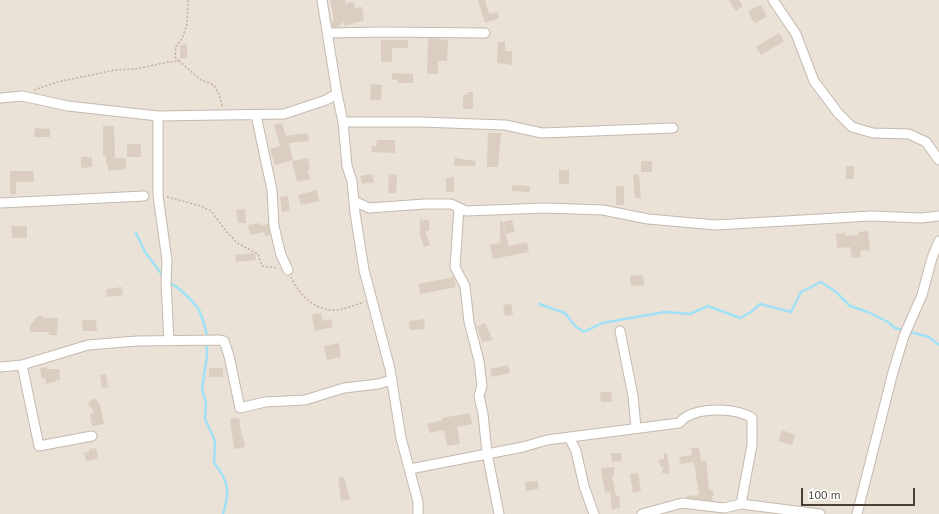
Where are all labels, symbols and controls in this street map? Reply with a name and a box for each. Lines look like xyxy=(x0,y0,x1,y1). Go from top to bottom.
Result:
scale bar xyxy=(803,480,917,506)
text: 100 m xyxy=(808,487,841,502)

